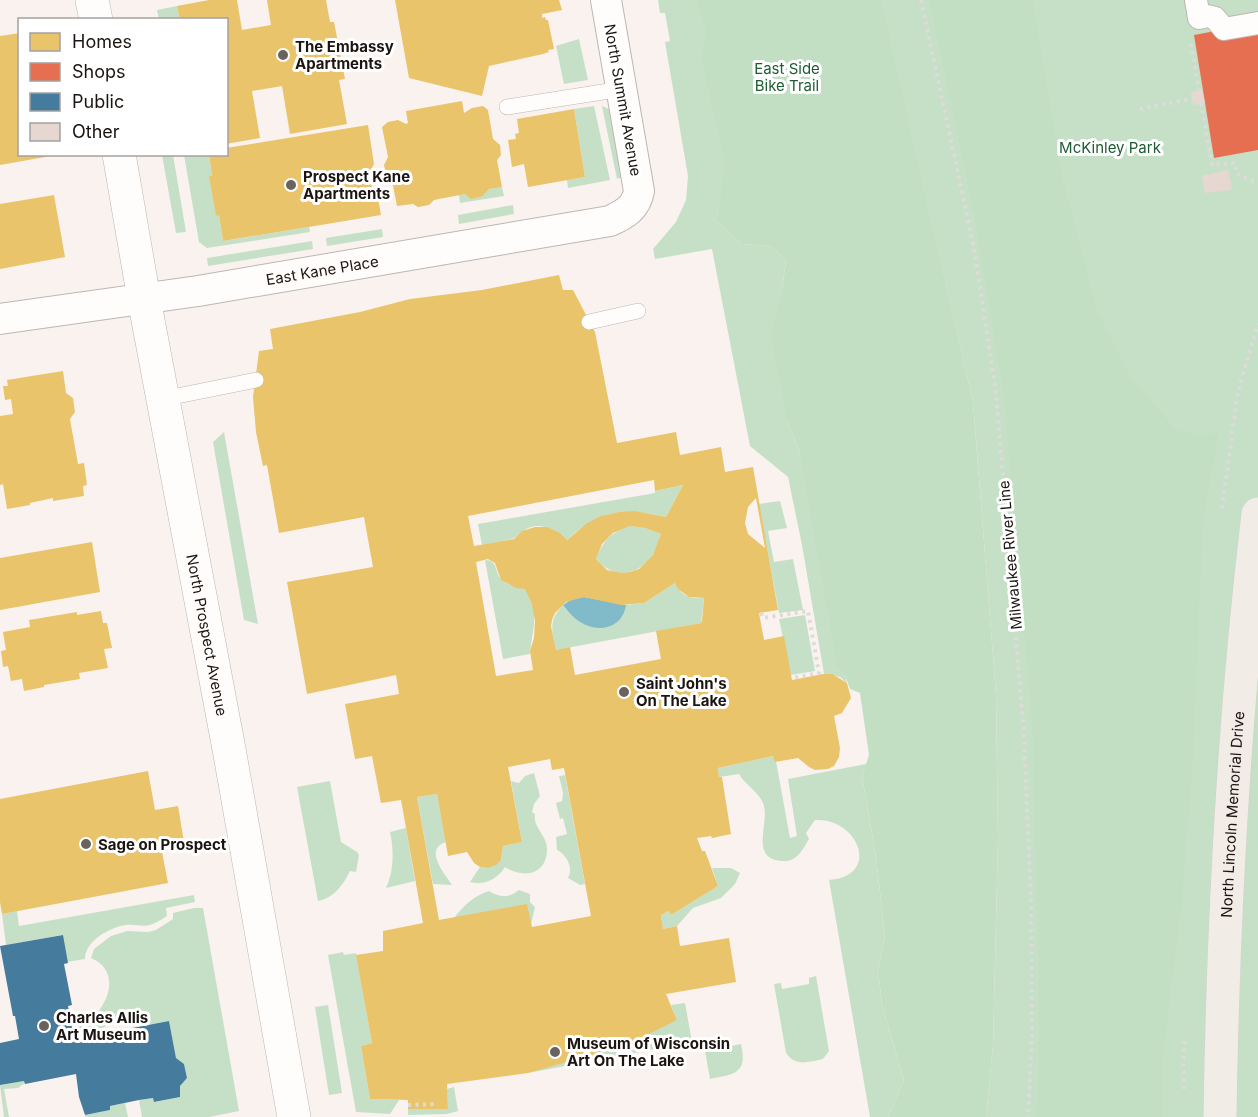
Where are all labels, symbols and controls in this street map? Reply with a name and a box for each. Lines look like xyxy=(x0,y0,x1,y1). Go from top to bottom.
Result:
legend xyxy=(18,18,228,156)
street label: North Summit Avenue xyxy=(600,22,646,178)
text: Homes xyxy=(72,31,132,52)
place label: The Embassy Apartments xyxy=(295,37,394,73)
marker: The Embassy Apartments xyxy=(276,48,290,62)
park label: East Side Bike Trail xyxy=(754,59,820,95)
text: Shops xyxy=(72,61,126,82)
text: Public xyxy=(72,91,124,112)
text: Other xyxy=(72,121,120,142)
park label: McKinley Park xyxy=(1059,138,1162,157)
place label: Prospect Kane Apartments xyxy=(303,167,410,203)
marker: Prospect Kane Apartments xyxy=(284,178,298,192)
street label: East Kane Place xyxy=(265,251,380,289)
street label: Milwaukee River Line xyxy=(994,480,1026,630)
street label: North Prospect Avenue xyxy=(183,552,232,718)
place label: Saint John's On The Lake xyxy=(636,674,727,710)
marker: Saint John's On The Lake xyxy=(617,685,631,699)
street label: North Lincoln Memorial Drive xyxy=(1216,710,1248,918)
place label: Sage on Prospect xyxy=(98,835,227,854)
marker: Sage on Prospect xyxy=(79,837,93,851)
place label: Charles Allis Art Museum xyxy=(56,1008,148,1044)
marker: Charles Allis Art Museum xyxy=(37,1019,51,1033)
place label: Museum of Wisconsin Art On The Lake xyxy=(567,1034,730,1070)
marker: Museum of Wisconsin Art On The Lake xyxy=(548,1045,562,1059)

